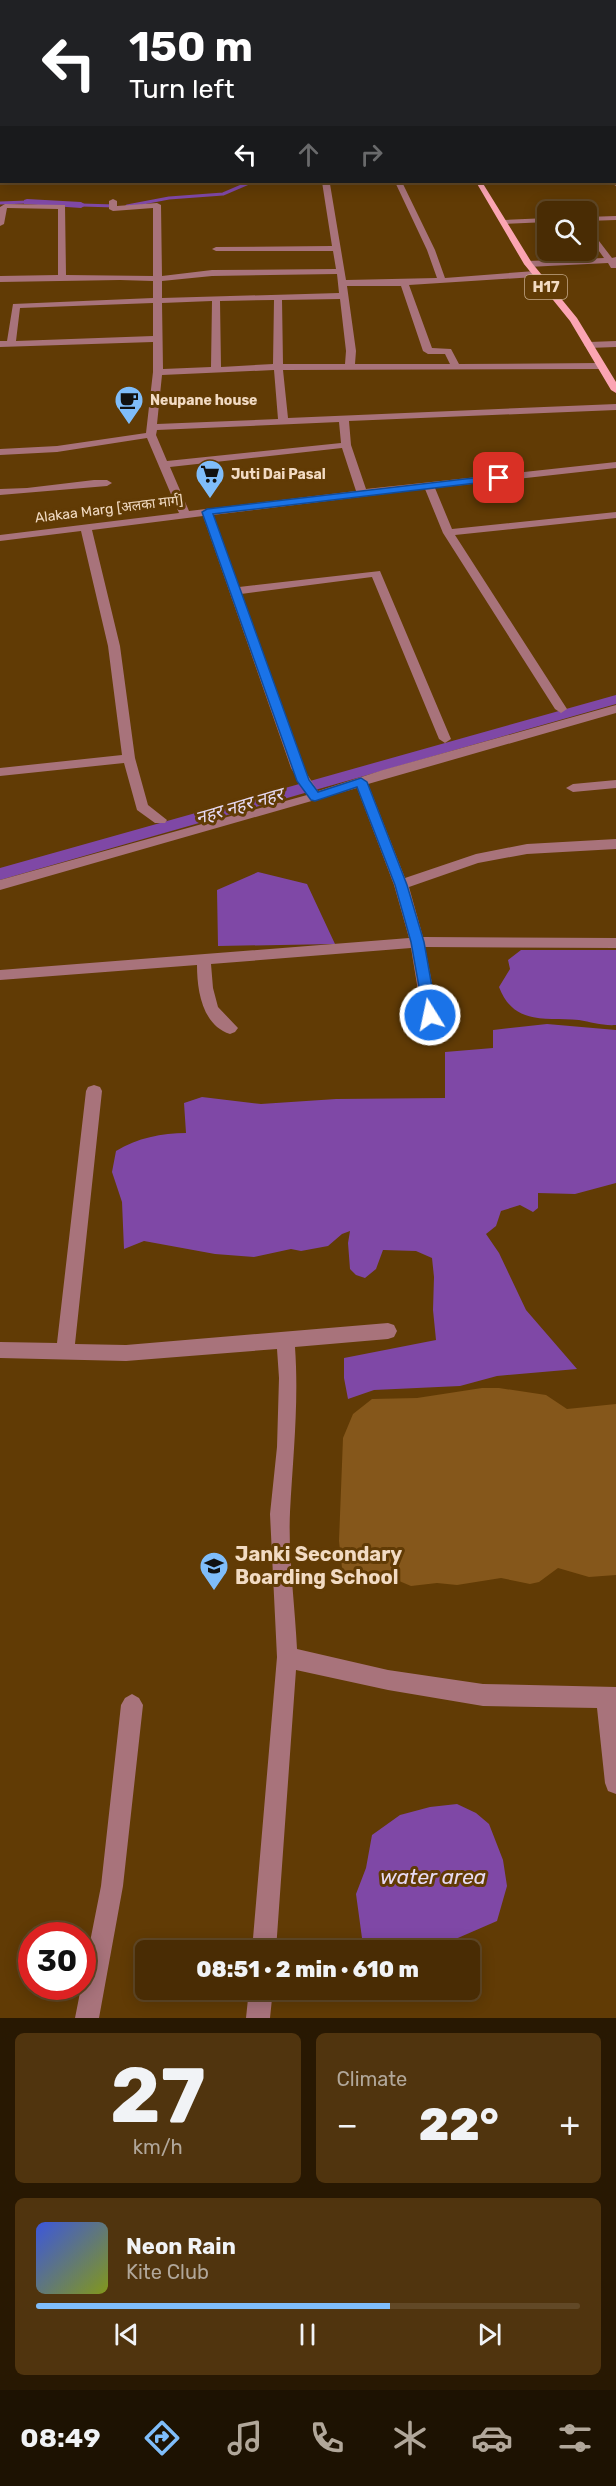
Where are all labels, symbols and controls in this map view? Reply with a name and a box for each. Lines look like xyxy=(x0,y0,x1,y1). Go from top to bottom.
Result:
text: 150 m xyxy=(129,22,253,72)
icon: left xyxy=(30,24,108,102)
text: Turn left xyxy=(129,73,234,105)
icon: left xyxy=(229,138,262,171)
icon: ahead xyxy=(292,138,325,171)
icon: right xyxy=(355,138,388,171)
map controls xyxy=(537,201,597,261)
button: search xyxy=(537,201,597,261)
road number: H17 xyxy=(525,275,567,299)
cafe icon: Neupane house xyxy=(113,384,145,426)
place label: Neupane house xyxy=(150,392,257,409)
pin xyxy=(473,452,524,503)
supermarket icon: Juti Dai Pasal xyxy=(194,458,226,500)
icon: arrive xyxy=(482,461,515,494)
place label: Juti Dai Pasal xyxy=(231,466,326,483)
street label: Alakaa Marg [अलका मार्ग] xyxy=(34,491,184,527)
water label: नहर नहर नहर xyxy=(193,782,289,829)
position arrow xyxy=(398,983,462,1047)
place label: Janki Secondary Boarding School xyxy=(235,1542,402,1589)
school or university icon: Janki Secondary Boarding School xyxy=(198,1550,230,1592)
water label: water area xyxy=(380,1864,486,1889)
speed limit sign: 30 xyxy=(18,1922,96,2000)
text: 08:51 · 2 min · 610 m xyxy=(196,1956,419,1983)
text: 27 xyxy=(110,2049,205,2142)
text: Climate xyxy=(337,2067,407,2091)
text: 22° xyxy=(419,2098,499,2151)
text: − xyxy=(337,2105,358,2144)
text: + xyxy=(559,2105,580,2144)
text: km/h xyxy=(133,2135,183,2159)
text: Neon Rain xyxy=(126,2233,236,2260)
text: Kite Club xyxy=(126,2260,209,2284)
icon: previous xyxy=(110,2318,143,2351)
icon: pause xyxy=(291,2318,324,2351)
icon: next xyxy=(473,2318,506,2351)
icon: directions xyxy=(141,2417,183,2459)
icon: music xyxy=(224,2417,266,2459)
icon: phone xyxy=(306,2417,348,2459)
icon: climate xyxy=(389,2417,431,2459)
icon: car xyxy=(471,2417,513,2459)
icon: filters xyxy=(554,2417,596,2459)
text: 08:49 xyxy=(20,2422,100,2454)

